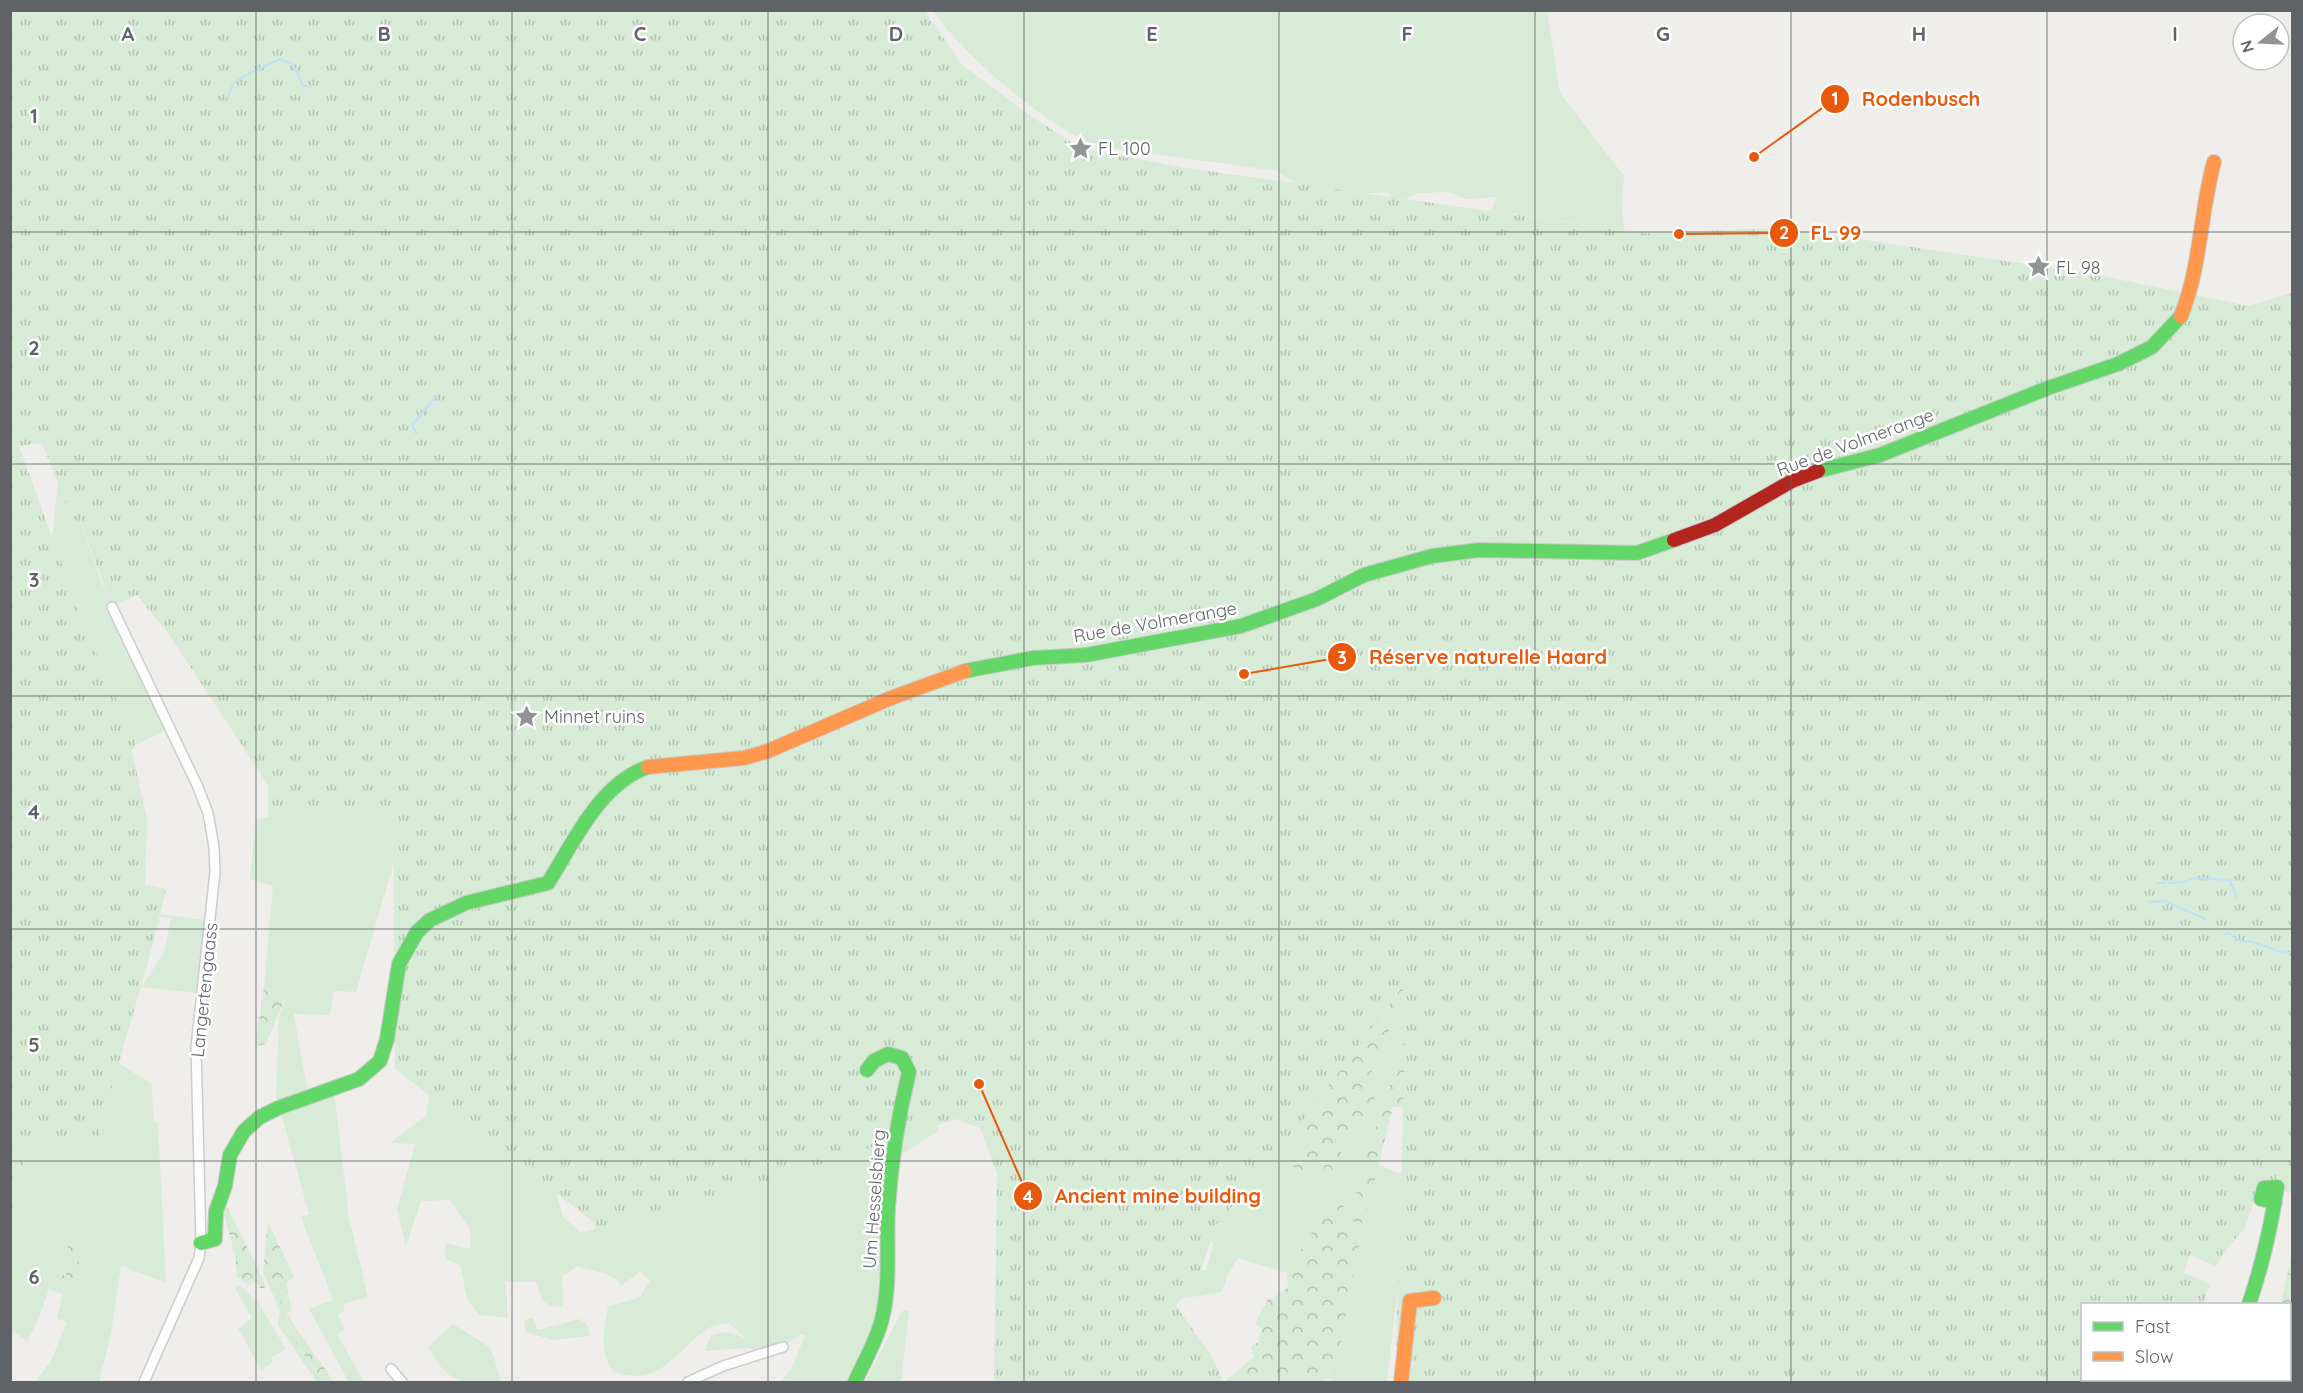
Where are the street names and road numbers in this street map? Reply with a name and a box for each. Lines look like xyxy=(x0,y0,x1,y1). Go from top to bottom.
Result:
street label: Rue de Volmerange xyxy=(1773,403,1937,481)
street label: Rue de Volmerange xyxy=(1072,596,1238,648)
street label: Langertengaass xyxy=(185,921,223,1059)
street label: Um Hesselsbierg xyxy=(858,1128,890,1270)

